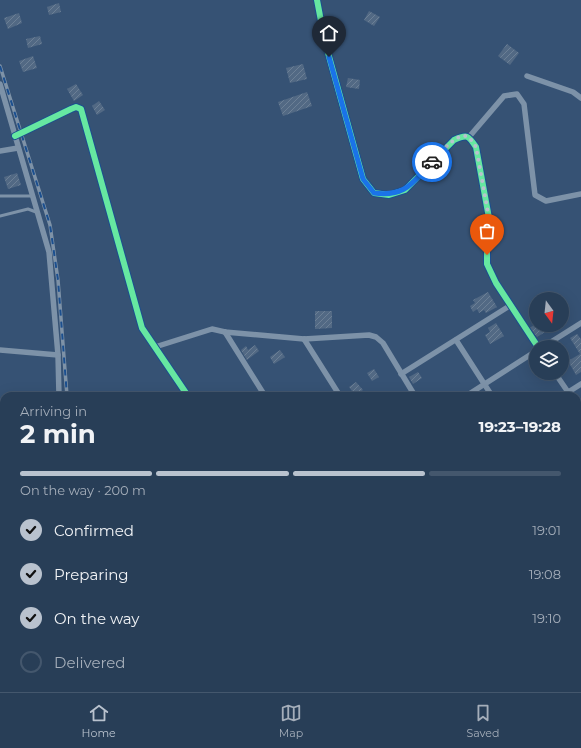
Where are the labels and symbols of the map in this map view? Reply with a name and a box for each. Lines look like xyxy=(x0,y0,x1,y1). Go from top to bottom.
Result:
pin xyxy=(312,16,346,57)
courier xyxy=(412,142,452,182)
pin xyxy=(470,214,504,255)
north arrow xyxy=(529,292,569,332)

